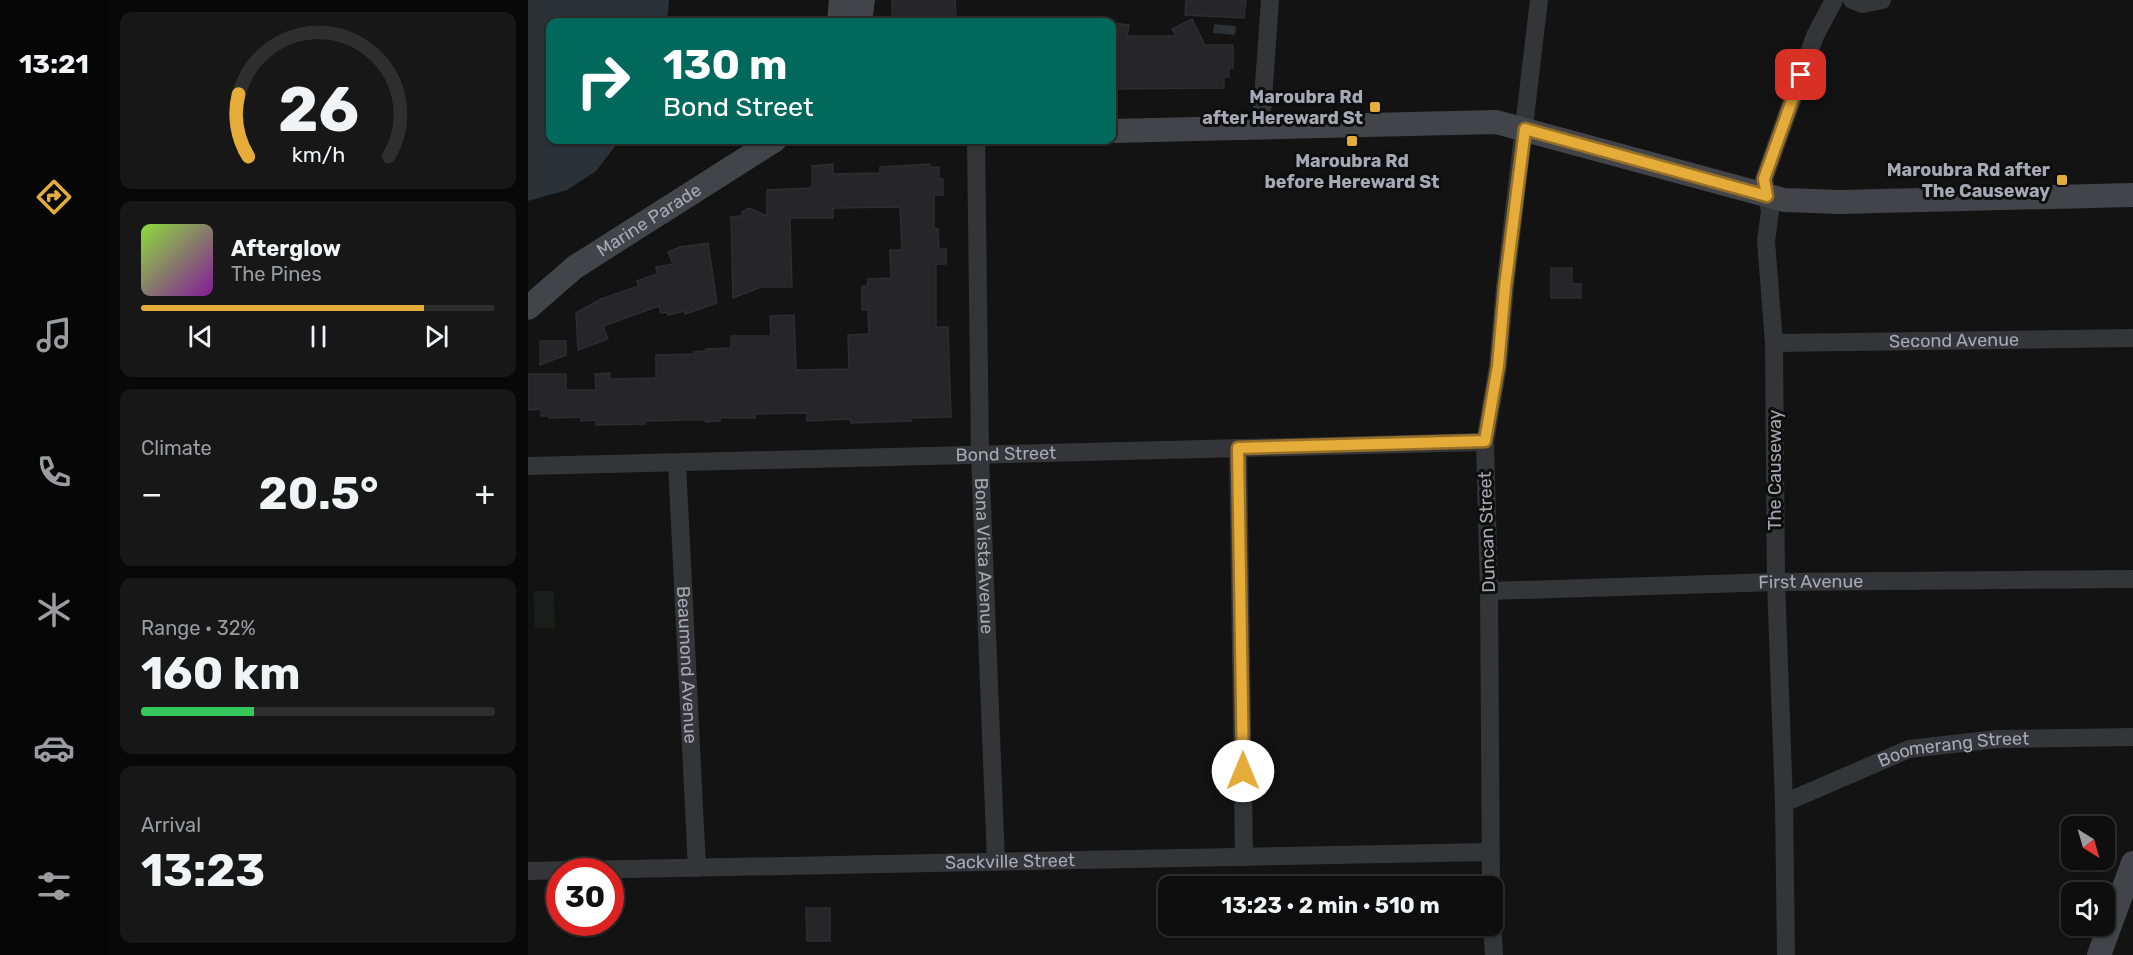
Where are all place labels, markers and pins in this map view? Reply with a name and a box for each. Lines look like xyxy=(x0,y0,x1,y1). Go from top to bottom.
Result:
pin xyxy=(1775,49,1826,100)
place label: Maroubra Rd after Hereward St xyxy=(1202,86,1363,129)
marker: Maroubra Rd after Hereward St xyxy=(1368,100,1382,114)
marker: Maroubra Rd before Hereward St xyxy=(1345,134,1359,148)
place label: Maroubra Rd before Hereward St xyxy=(1264,150,1440,193)
place label: Maroubra Rd after The Causeway xyxy=(1887,159,2050,202)
marker: Maroubra Rd after The Causeway xyxy=(2055,173,2069,187)

